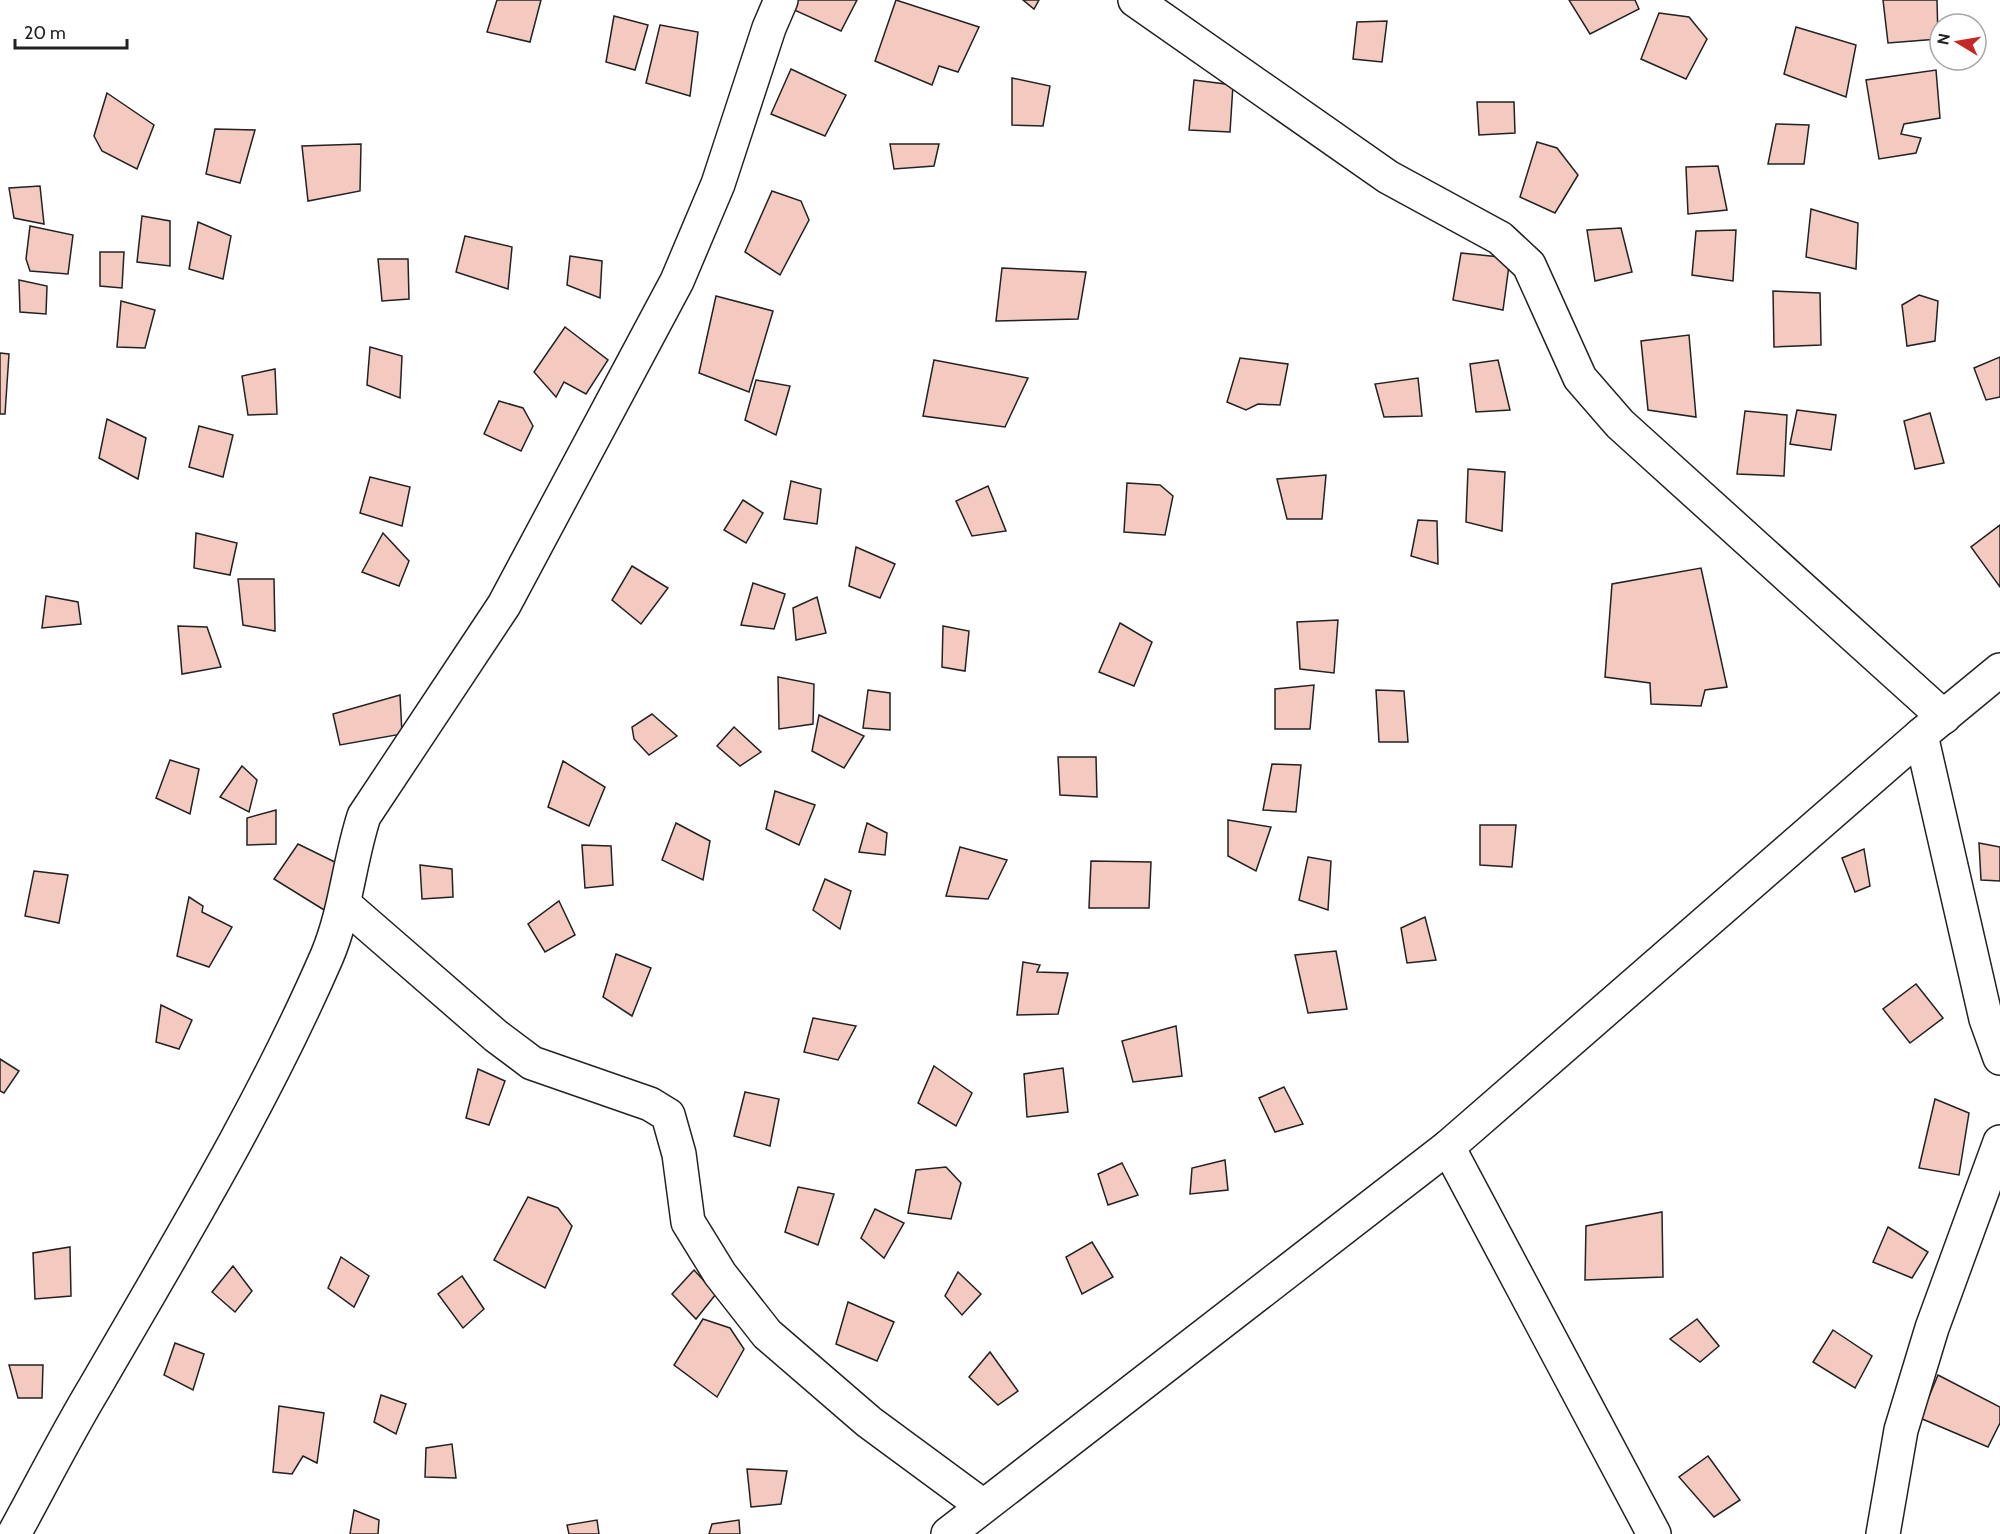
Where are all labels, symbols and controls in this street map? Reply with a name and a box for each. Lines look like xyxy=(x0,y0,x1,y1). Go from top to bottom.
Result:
scale bar xyxy=(15,12,128,50)
north arrow xyxy=(1928,12,1988,72)
text: 20 m xyxy=(24,22,66,44)
text: N xyxy=(1933,32,1954,47)

